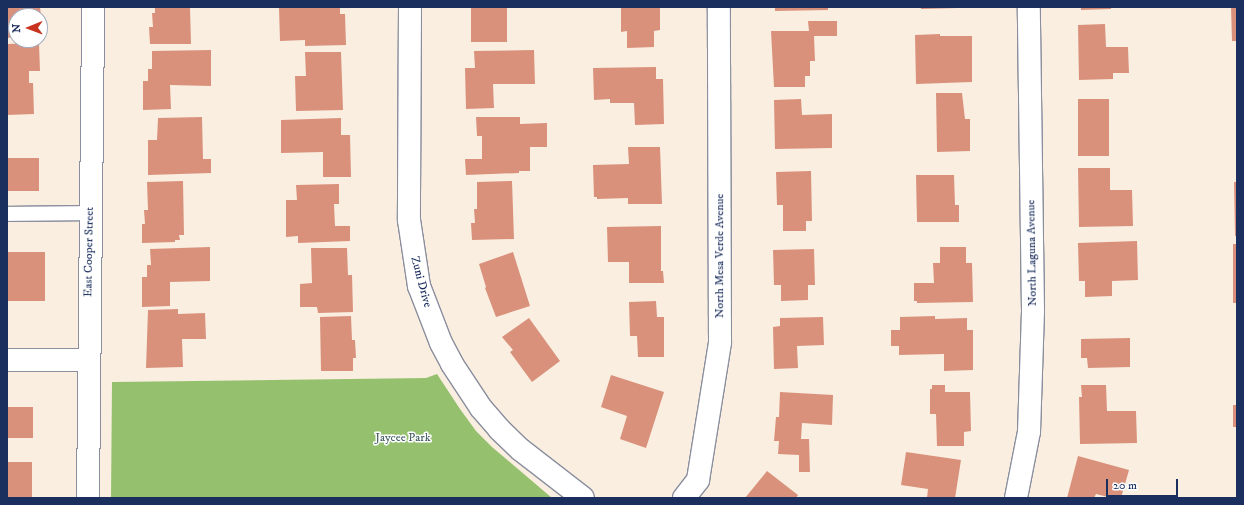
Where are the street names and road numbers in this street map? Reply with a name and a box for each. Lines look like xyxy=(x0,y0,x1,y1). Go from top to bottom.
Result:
street label: North Mesa Verde Avenue xyxy=(713,194,727,318)
street label: North Laguna Avenue xyxy=(1024,200,1040,306)
street label: East Cooper Street xyxy=(81,207,97,297)
street label: Zuni Drive xyxy=(407,255,435,309)

